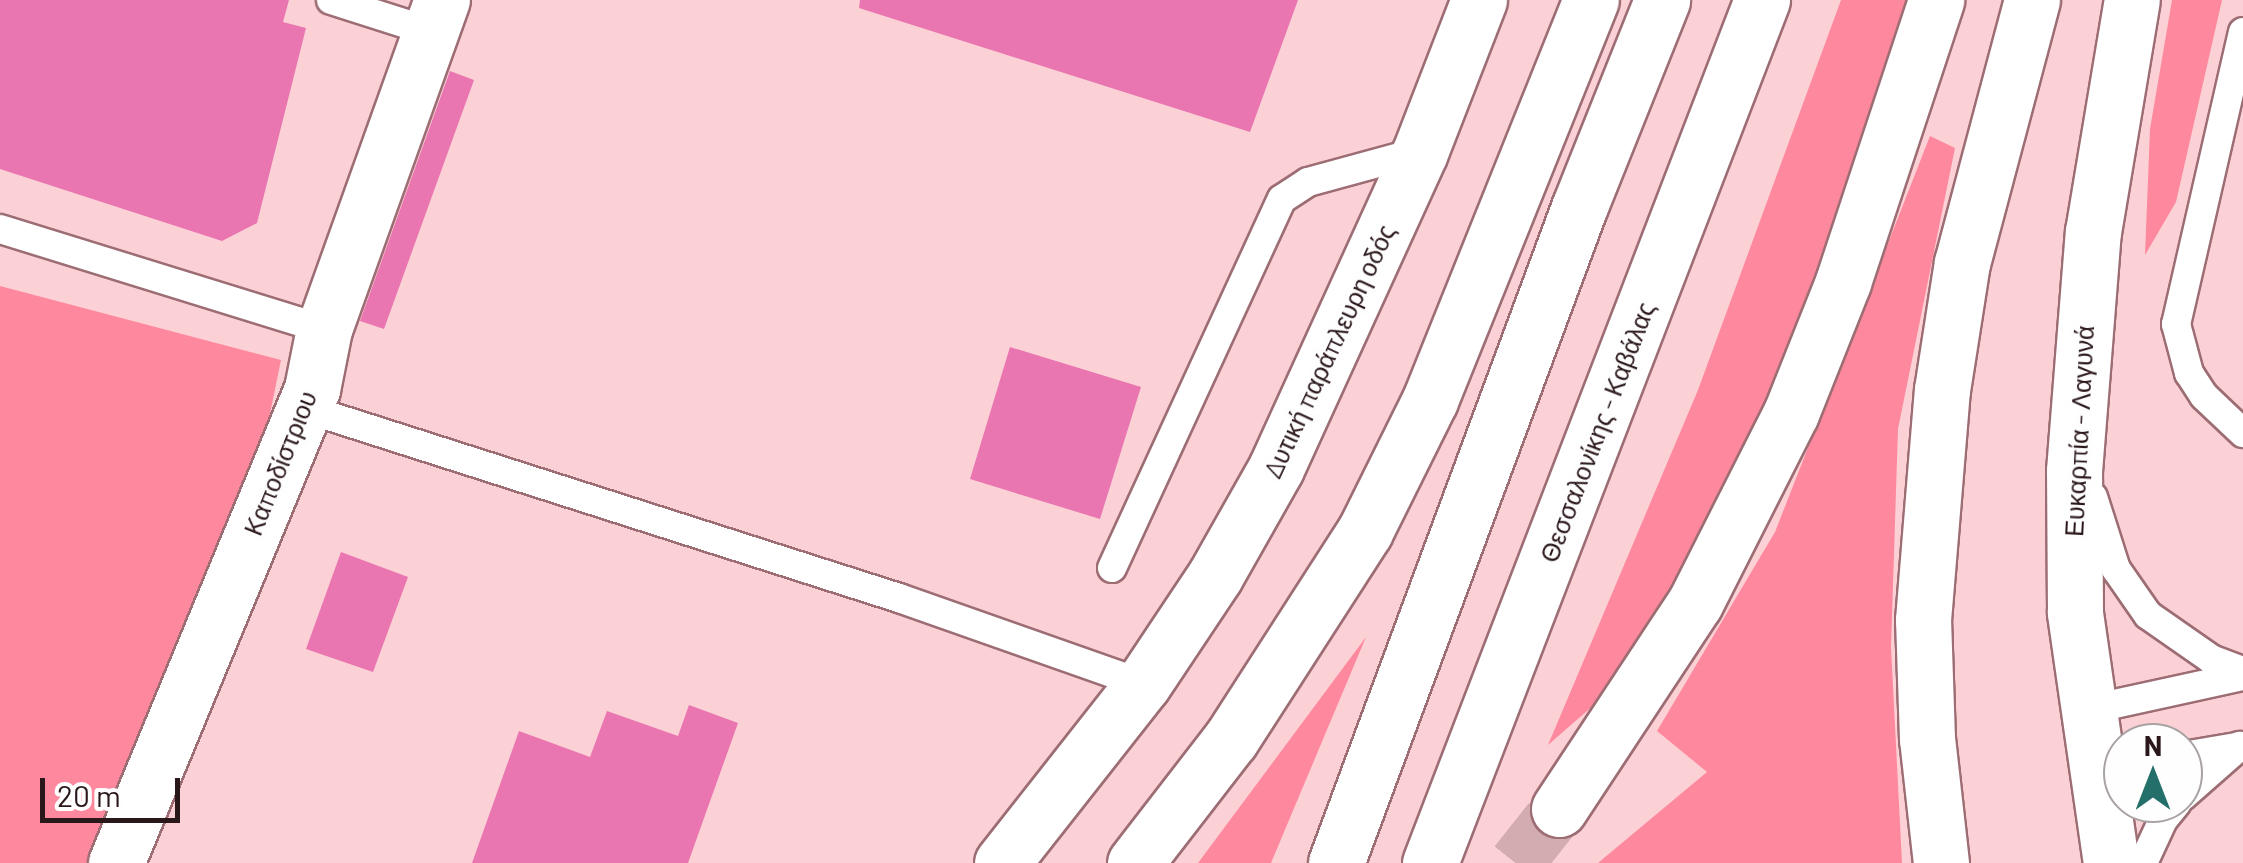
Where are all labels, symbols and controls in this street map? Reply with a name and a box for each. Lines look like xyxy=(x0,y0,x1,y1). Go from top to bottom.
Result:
street label: Δυτική παράπλευρη οδός xyxy=(1257,220,1401,482)
street label: Θεσσαλονίκης - Καβάλας xyxy=(1533,298,1661,566)
street label: Ευκαρπία - Λαγυνά xyxy=(2058,325,2100,537)
street label: Καποδίστριου xyxy=(237,386,323,540)
north arrow xyxy=(2103,723,2203,823)
text: N xyxy=(2144,728,2162,762)
scale bar xyxy=(45,758,185,820)
text: 20 m xyxy=(57,777,121,813)

